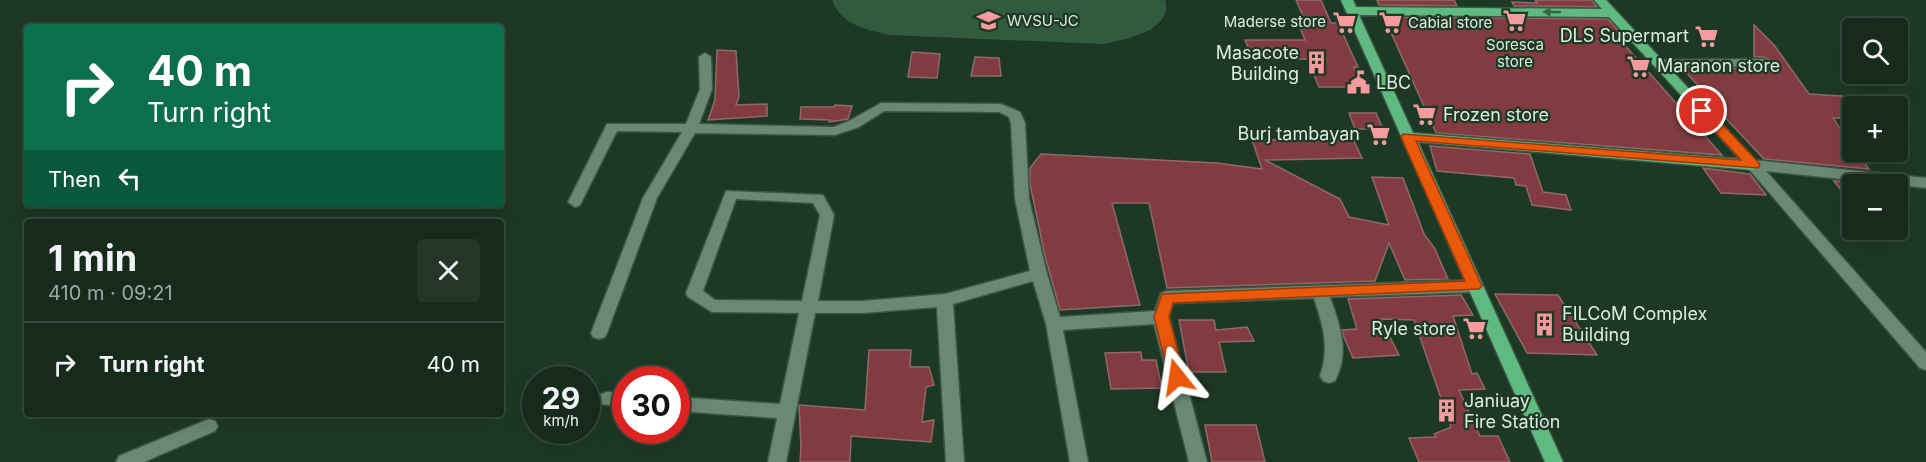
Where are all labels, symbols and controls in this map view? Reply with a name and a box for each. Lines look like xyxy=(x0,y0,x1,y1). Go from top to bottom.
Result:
school or university icon: WVSU-JC xyxy=(976,8,1002,34)
supermarket icon: Soresca store xyxy=(1502,8,1528,34)
one-way arrow xyxy=(1543,8,1562,17)
supermarket icon: Maderse store xyxy=(1331,9,1357,35)
supermarket icon: Cabial store xyxy=(1377,10,1403,36)
place label: WVSU-JC xyxy=(1007,11,1079,30)
place label: Maderse store xyxy=(1224,12,1326,31)
place label: Cabial store xyxy=(1408,13,1492,32)
map controls xyxy=(1842,18,1908,240)
button: search xyxy=(1842,18,1908,84)
supermarket icon: DLS Supermart xyxy=(1694,23,1720,49)
place label: DLS Supermart xyxy=(1560,25,1689,46)
place label: Soresca store xyxy=(1486,35,1544,71)
place label: Masacote Building xyxy=(1216,42,1299,84)
text: 40 m xyxy=(147,45,252,96)
icon: right xyxy=(48,48,126,126)
building icon: Masacote Building xyxy=(1304,50,1330,76)
supermarket icon: Maranon store xyxy=(1626,53,1652,79)
place label: Maranon store xyxy=(1657,55,1780,76)
public building icon: LBC xyxy=(1345,70,1371,96)
place label: LBC xyxy=(1376,72,1411,93)
pin xyxy=(1676,85,1727,136)
icon: arrive xyxy=(1685,94,1718,127)
text: Turn right xyxy=(147,96,271,129)
button: + xyxy=(1842,96,1908,162)
supermarket icon: Frozen store xyxy=(1412,102,1438,128)
place label: Frozen store xyxy=(1443,104,1549,125)
supermarket icon: Burj tambayan xyxy=(1365,121,1391,147)
place label: Burj tambayan xyxy=(1237,123,1360,144)
icon: left xyxy=(113,162,146,195)
text: Then xyxy=(48,166,101,192)
button: − xyxy=(1842,174,1908,240)
text: 1 min xyxy=(48,236,137,280)
button: close xyxy=(417,239,480,302)
text: 410 m · 09:21 xyxy=(48,281,173,305)
place label: FILCoM Complex Building xyxy=(1562,303,1708,345)
building icon: FILCoM Complex Building xyxy=(1531,311,1557,337)
supermarket icon: Ryle store xyxy=(1461,316,1487,342)
place label: Ryle store xyxy=(1371,318,1456,339)
position arrow xyxy=(1145,345,1209,409)
icon: right xyxy=(48,348,81,381)
text: Turn right xyxy=(99,351,205,377)
text: 40 m xyxy=(426,351,480,377)
speed limit sign: 30 xyxy=(612,366,690,444)
text: 29 xyxy=(542,380,580,416)
place label: Janiuay Fire Station xyxy=(1464,390,1560,432)
building icon: Janiuay Fire Station xyxy=(1433,398,1459,424)
text: km/h xyxy=(543,411,579,430)

